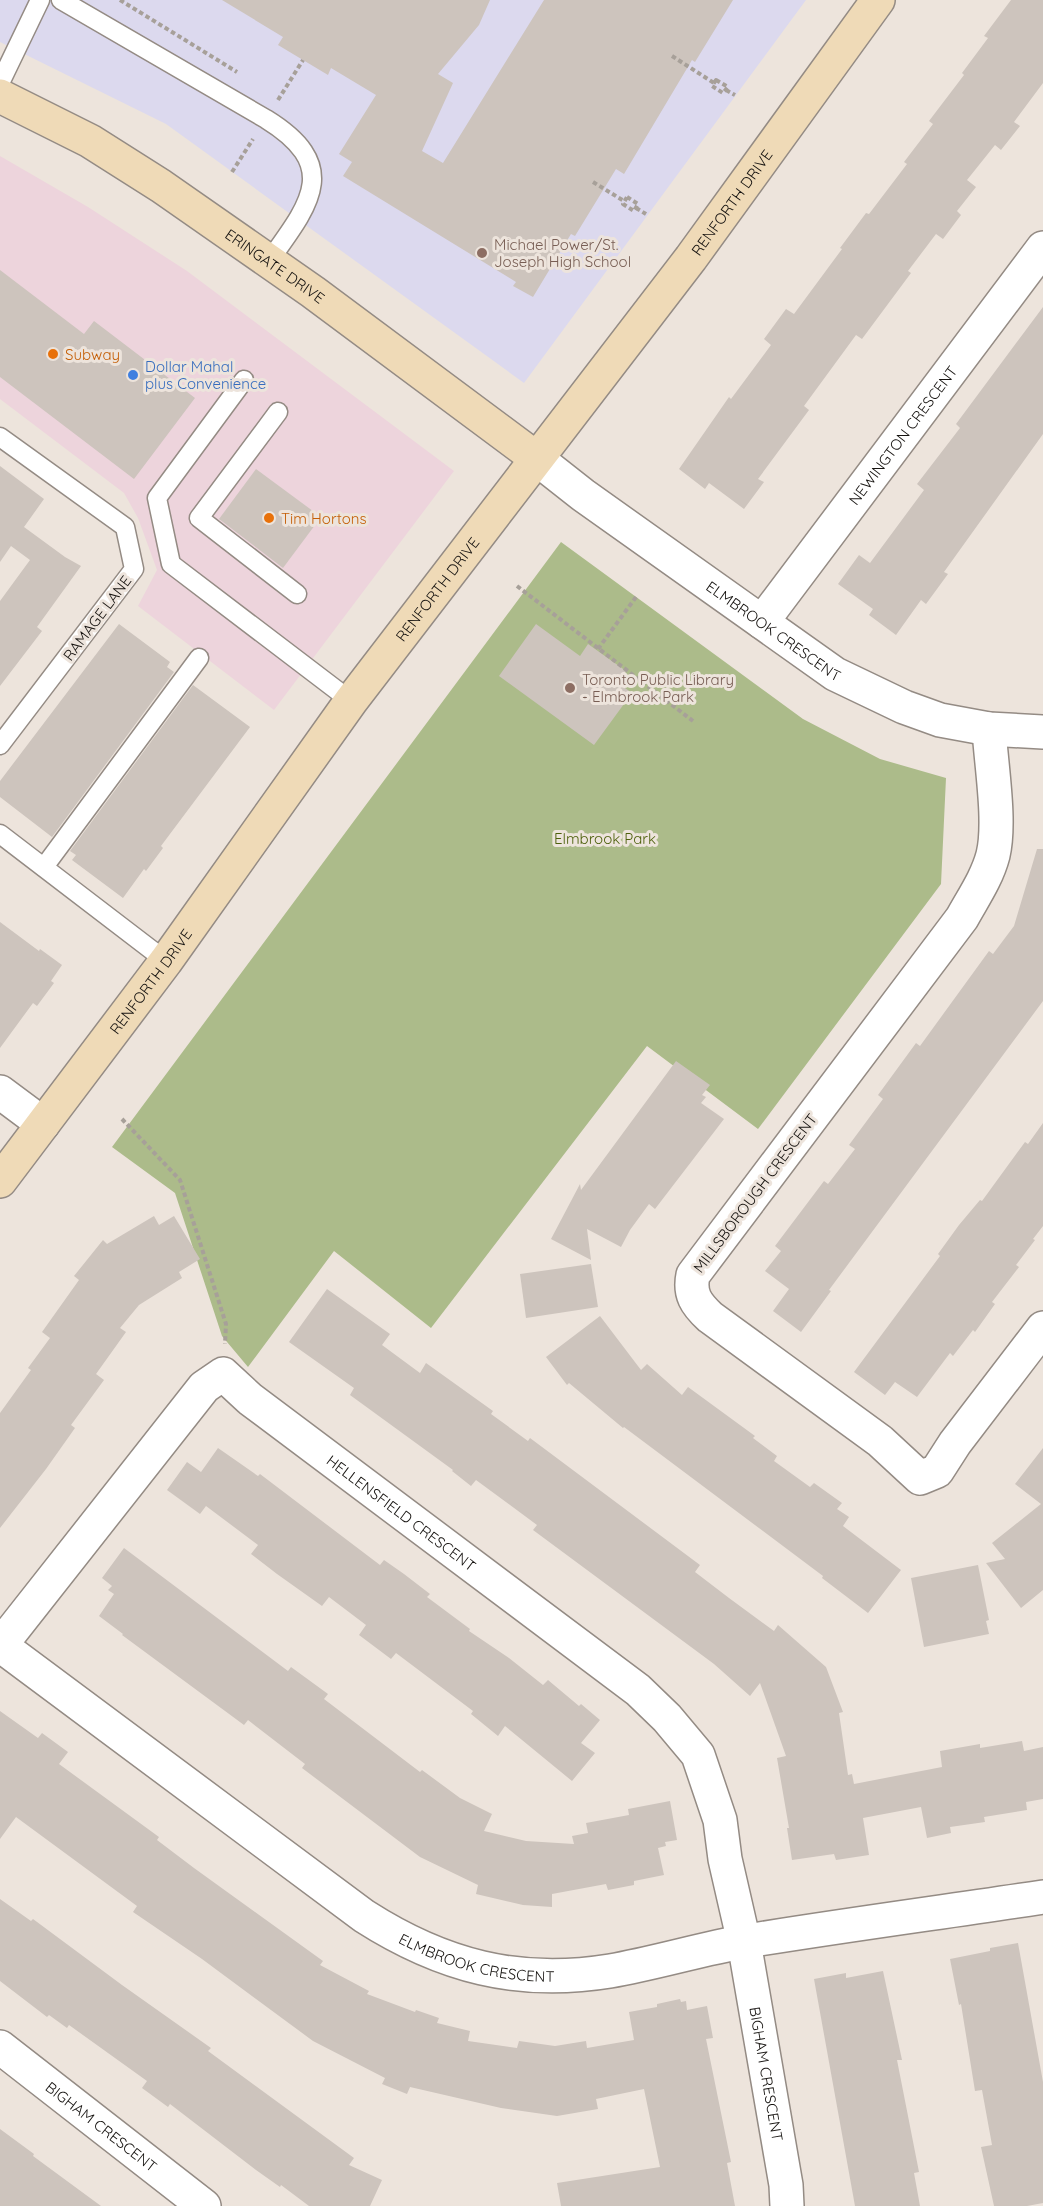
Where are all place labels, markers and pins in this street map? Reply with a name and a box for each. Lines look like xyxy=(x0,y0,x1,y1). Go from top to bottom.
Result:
place label: Michael Power/St. Joseph High School xyxy=(494,235,631,271)
marker: Michael Power/St. Joseph High School xyxy=(475,246,489,260)
place label: Subway xyxy=(65,345,120,364)
marker: Subway xyxy=(46,347,60,361)
place label: Dollar Mahal plus Convenience xyxy=(145,357,266,393)
marker: Dollar Mahal plus Convenience xyxy=(126,368,140,382)
place label: Tim Hortons xyxy=(281,509,366,528)
marker: Tim Hortons xyxy=(262,511,276,525)
place label: Toronto Public Library - Elmbrook Park xyxy=(582,670,734,706)
marker: Toronto Public Library - Elmbrook Park xyxy=(563,681,577,695)

